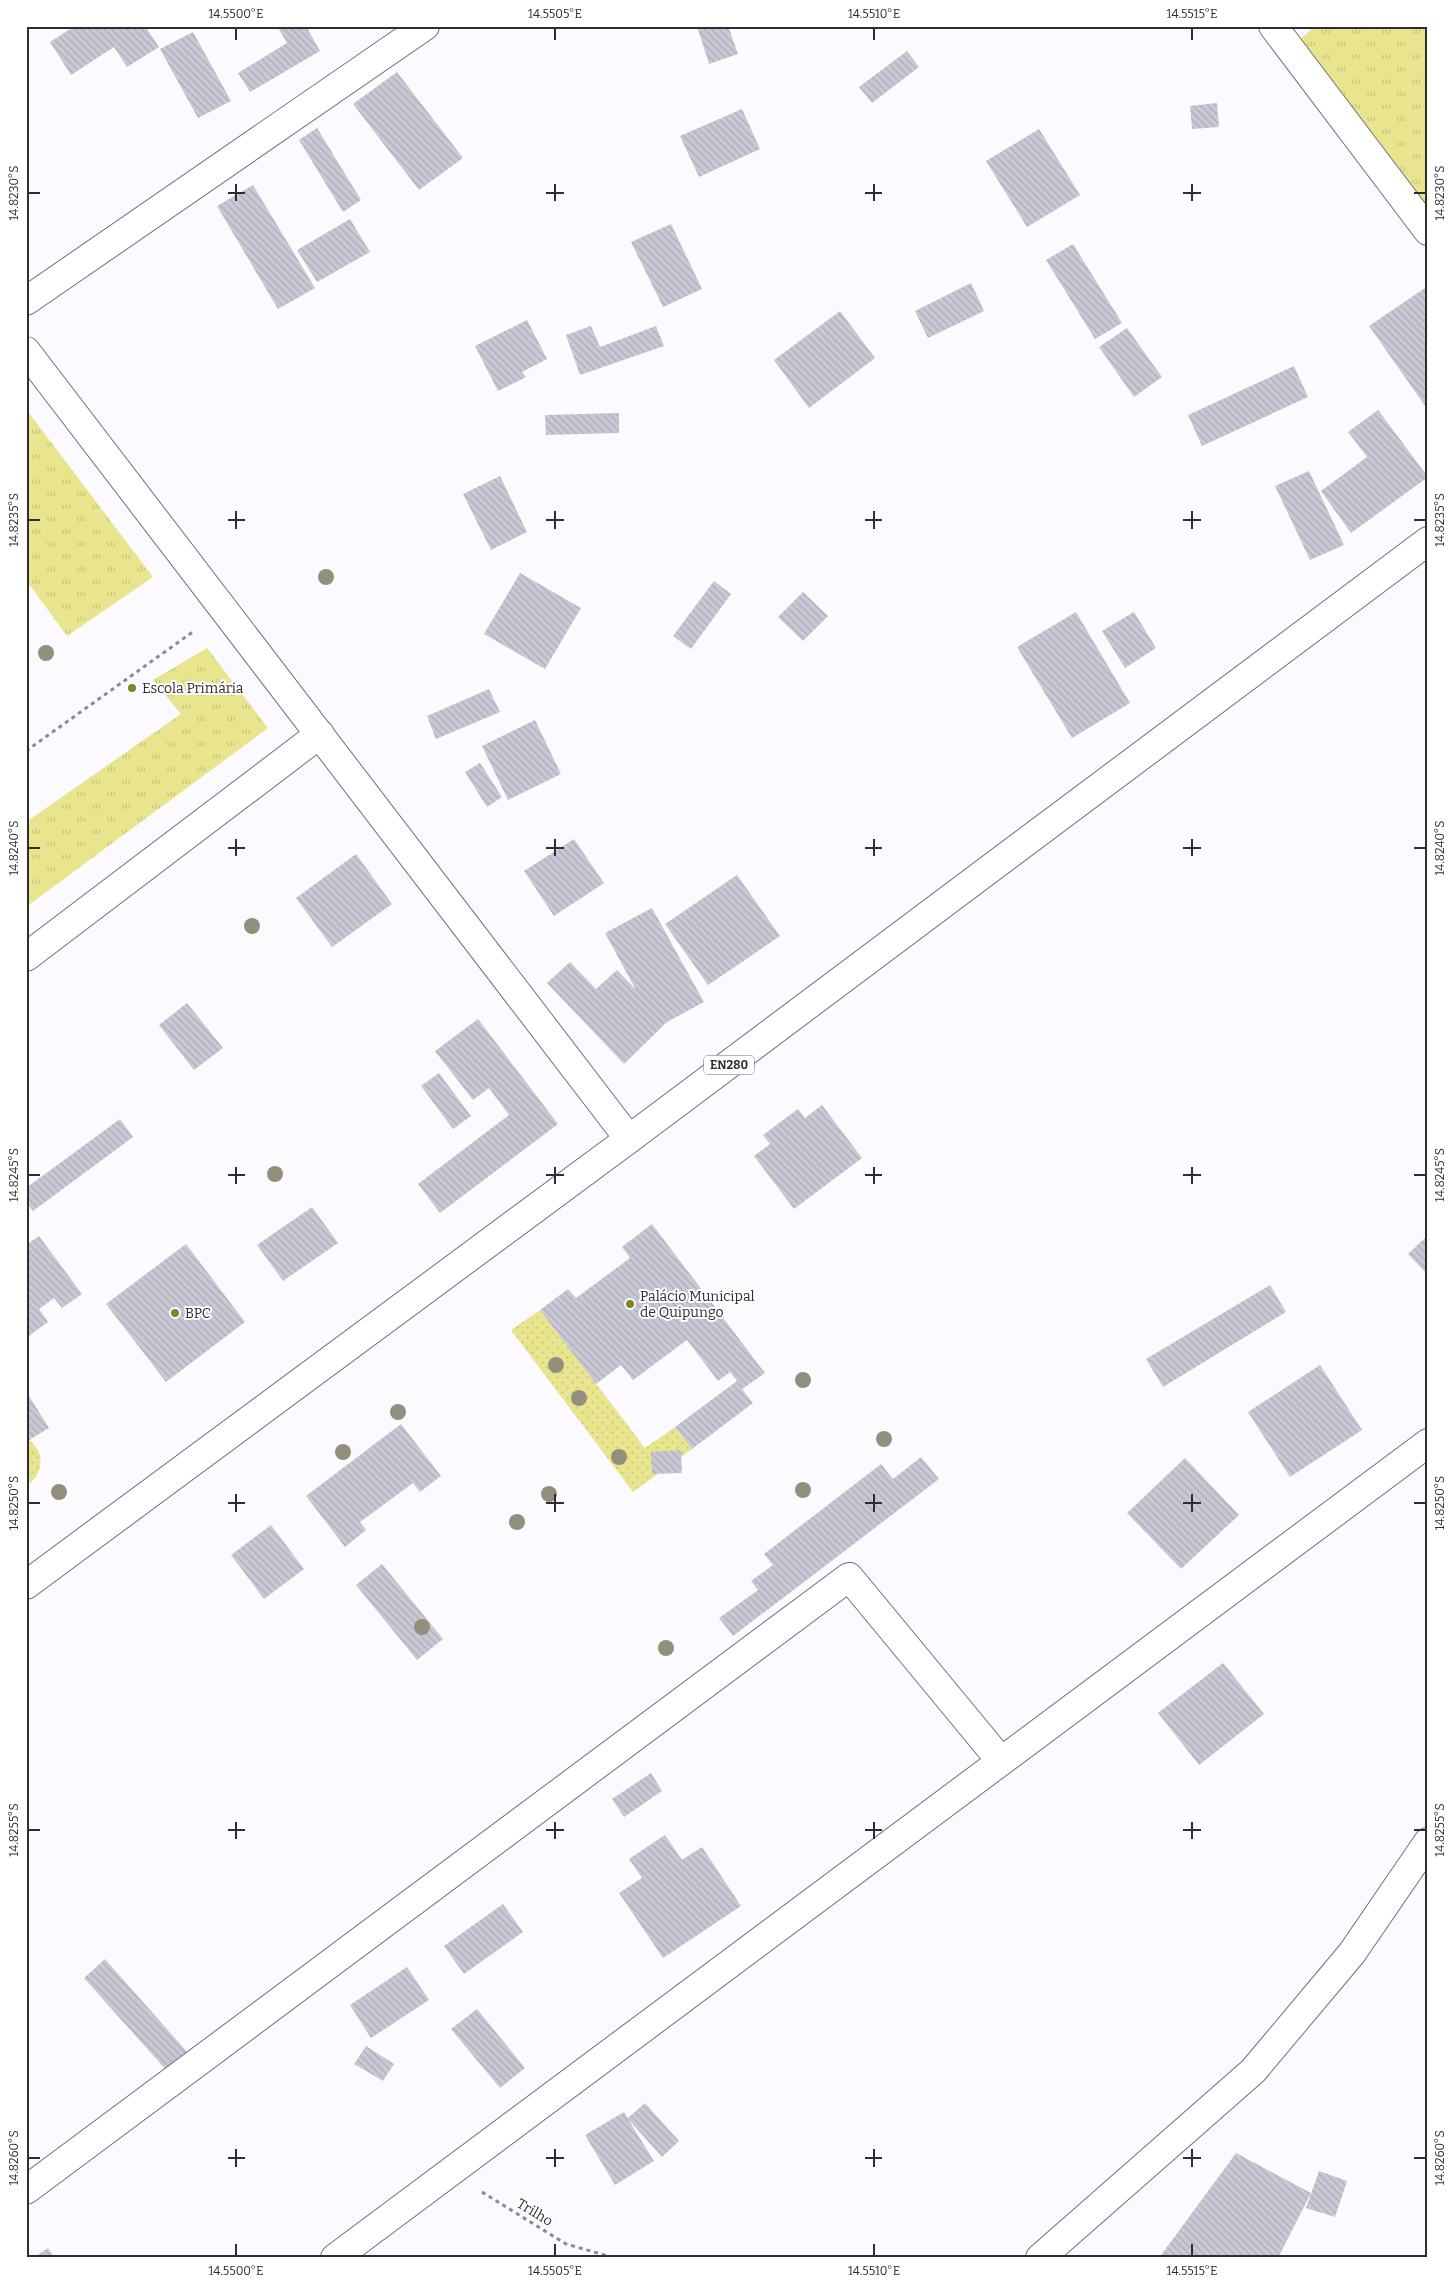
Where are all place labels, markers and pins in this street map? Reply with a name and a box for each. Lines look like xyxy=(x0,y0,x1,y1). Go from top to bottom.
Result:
place label: Escola Primária xyxy=(142,680,244,697)
marker: Escola Primária xyxy=(126,682,138,694)
place label: Palácio Municipal de Quipungo xyxy=(640,1288,755,1321)
marker: Palácio Municipal de Quipungo xyxy=(624,1298,636,1310)
place label: BPC xyxy=(185,1305,211,1322)
marker: BPC xyxy=(169,1307,181,1319)

